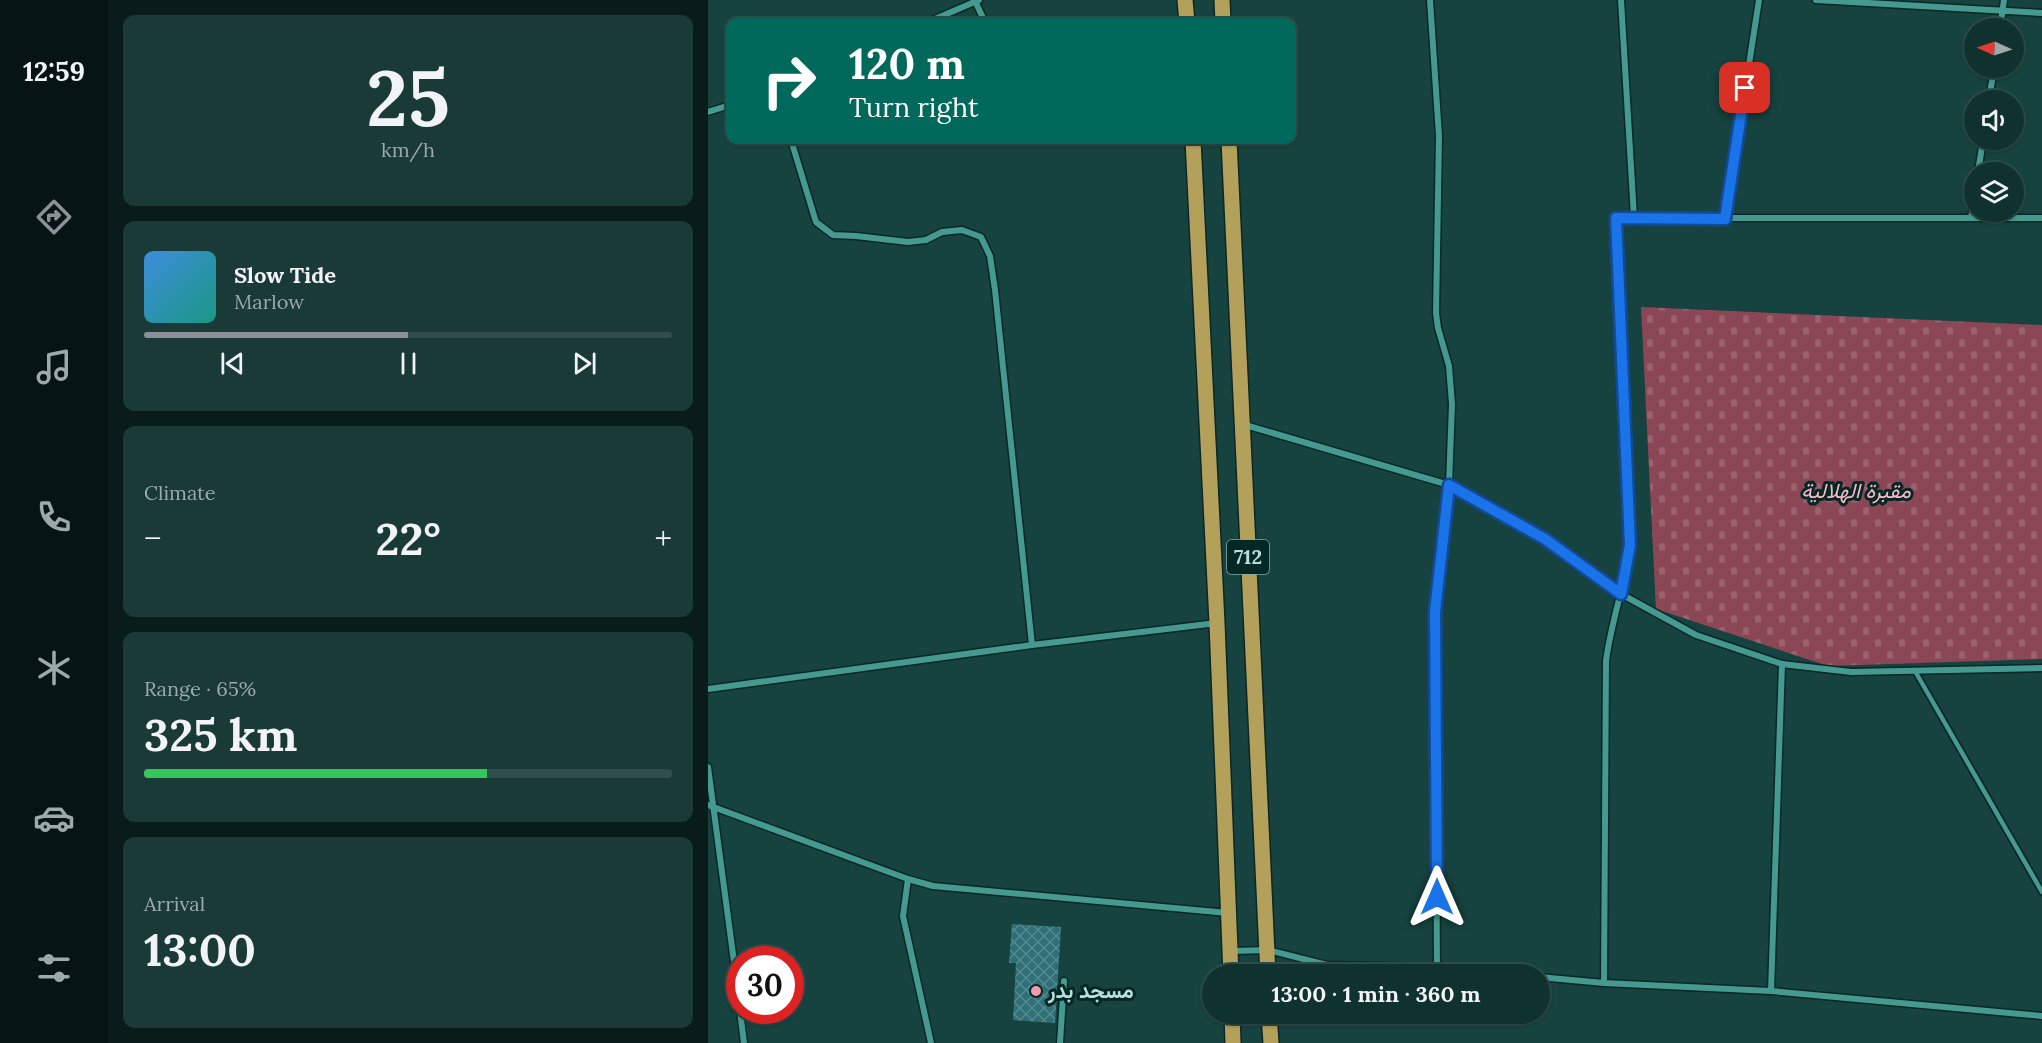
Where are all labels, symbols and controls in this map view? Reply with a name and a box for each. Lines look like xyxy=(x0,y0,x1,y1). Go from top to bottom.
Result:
north arrow xyxy=(1964,18,2024,78)
map controls xyxy=(1964,18,2024,222)
text: 120 m xyxy=(849,37,965,91)
icon: right xyxy=(750,42,828,120)
text: 25 xyxy=(366,48,450,147)
text: 12:59 xyxy=(23,54,85,88)
pin xyxy=(1719,62,1770,113)
icon: arrive xyxy=(1728,71,1761,104)
text: Turn right xyxy=(849,90,978,124)
button: sound xyxy=(1964,90,2024,150)
text: km/h xyxy=(381,137,435,162)
button: layers xyxy=(1964,162,2024,222)
icon: directions xyxy=(33,196,75,238)
text: Slow Tide xyxy=(234,261,336,289)
text: Marlow xyxy=(234,289,304,314)
icon: music xyxy=(33,346,75,388)
icon: previous xyxy=(216,347,249,380)
icon: pause xyxy=(392,347,425,380)
icon: next xyxy=(568,347,601,380)
park label: مقبرة الهلالية xyxy=(1801,477,1911,504)
text: Climate xyxy=(144,480,216,505)
icon: phone xyxy=(33,496,75,538)
text: 22° xyxy=(375,510,441,567)
text: − xyxy=(144,517,162,559)
text: + xyxy=(654,517,672,559)
road number: 712 xyxy=(1227,540,1269,574)
icon: climate xyxy=(33,647,75,689)
text: Range · 65% xyxy=(144,676,256,701)
text: 325 km xyxy=(144,706,297,763)
icon: car xyxy=(33,797,75,839)
position arrow xyxy=(1405,865,1469,929)
text: Arrival xyxy=(144,891,205,916)
text: 13:00 xyxy=(144,921,256,978)
speed limit sign: 30 xyxy=(726,946,804,1024)
icon: filters xyxy=(33,947,75,989)
place label: مسجد بدر xyxy=(1047,977,1134,1004)
text: 13:00 · 1 min · 360 m xyxy=(1271,980,1481,1008)
marker: مسجد بدر xyxy=(1029,984,1043,998)

